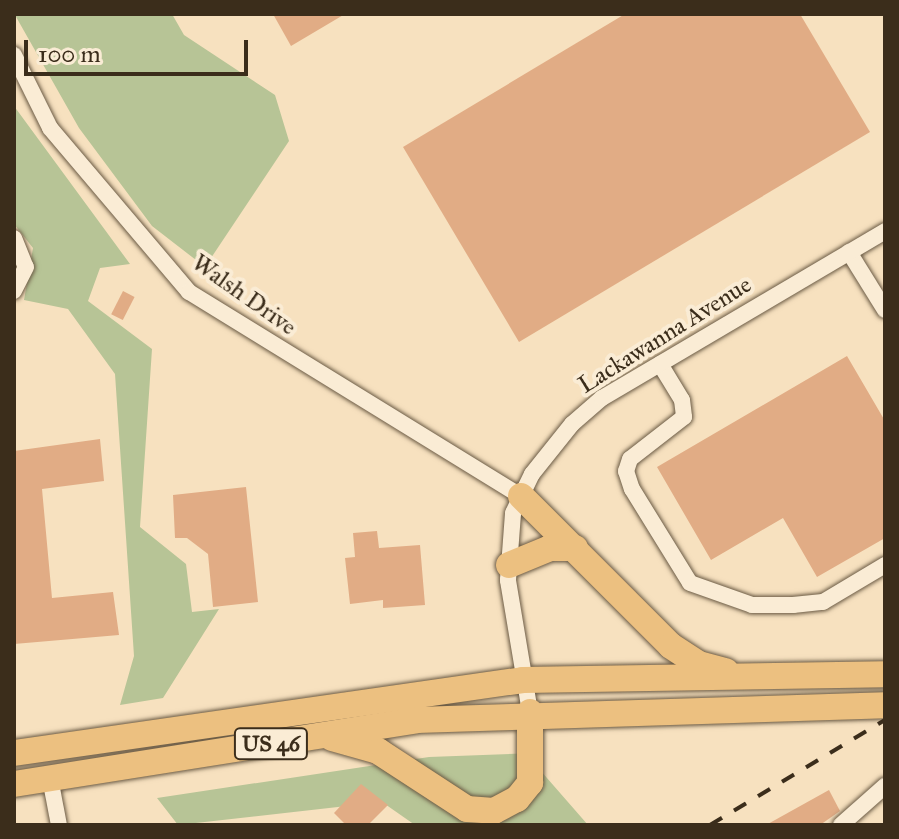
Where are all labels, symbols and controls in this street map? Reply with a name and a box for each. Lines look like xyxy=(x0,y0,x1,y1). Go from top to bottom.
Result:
scale bar xyxy=(28,24,252,74)
text: 100 m xyxy=(38,39,101,69)
street label: Walsh Drive xyxy=(186,249,302,341)
street label: Lackawanna Avenue xyxy=(573,270,757,400)
road number: US 46 xyxy=(233,726,309,762)

